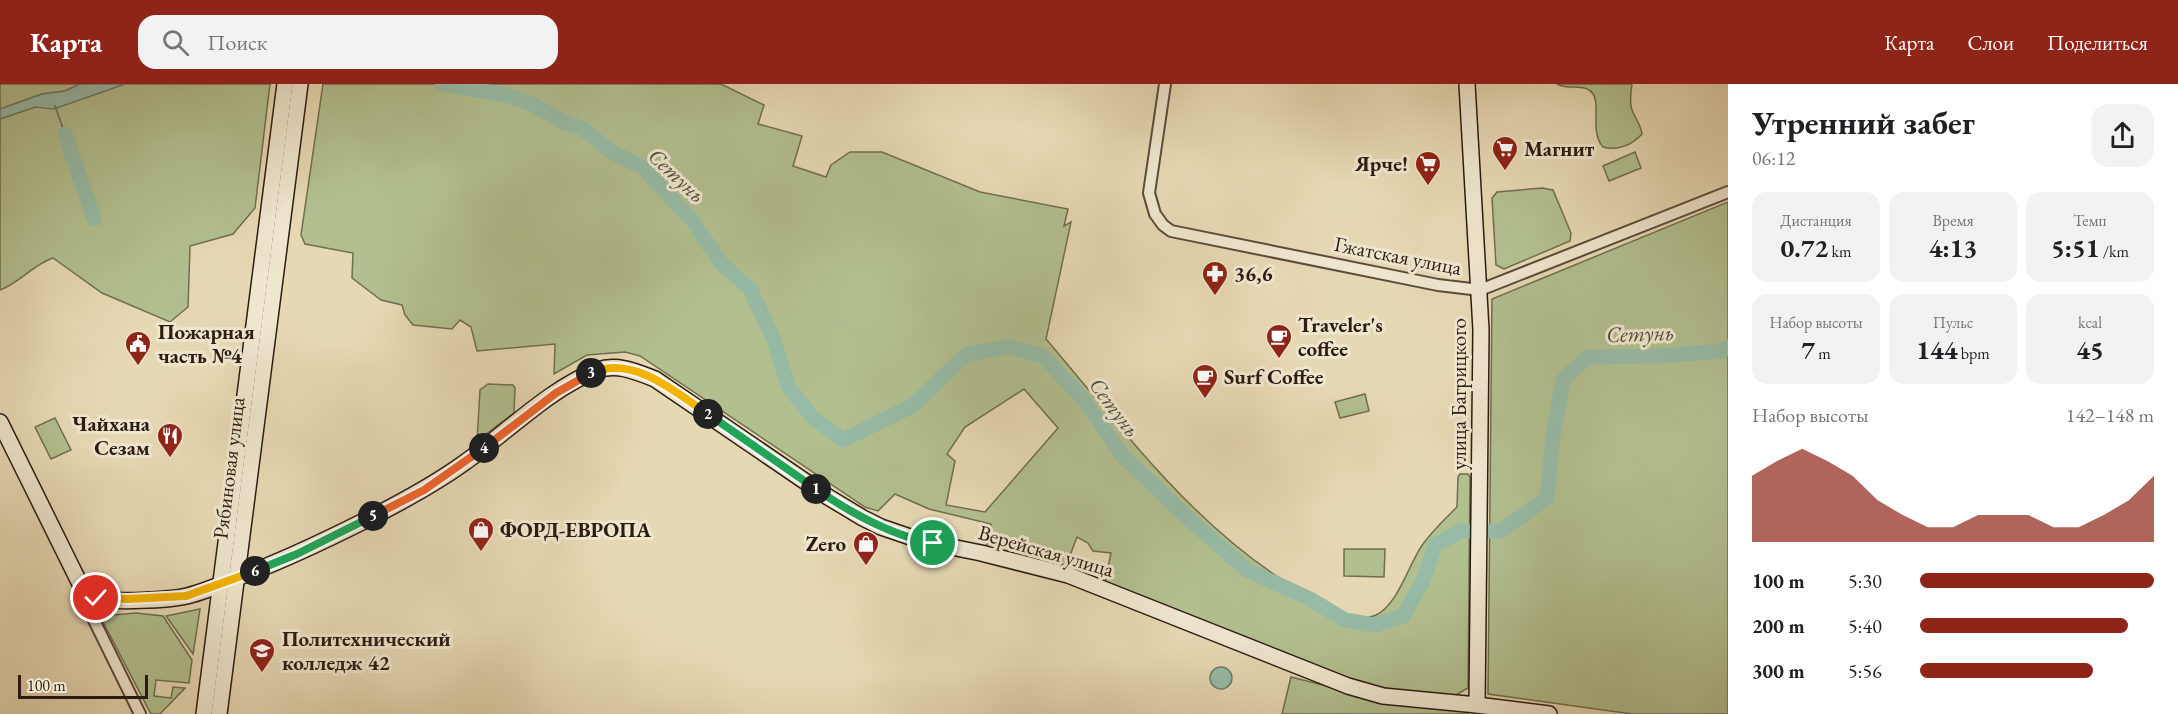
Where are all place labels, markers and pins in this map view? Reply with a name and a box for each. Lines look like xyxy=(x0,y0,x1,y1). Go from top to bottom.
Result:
supermarket icon: Магнит xyxy=(1490,134,1520,172)
place label: Магнит xyxy=(1524,135,1595,162)
supermarket icon: Ярче! xyxy=(1413,149,1443,187)
place label: Ярче! xyxy=(1354,150,1408,177)
pharmacy icon: 36,6 xyxy=(1200,259,1230,297)
place label: 36,6 xyxy=(1234,260,1273,287)
place label: Traveler's coffee xyxy=(1298,311,1383,362)
place label: Пожарная часть №4 xyxy=(158,318,255,369)
cafe icon: Traveler's coffee xyxy=(1264,322,1294,360)
public building icon: Пожарная часть №4 xyxy=(123,329,153,367)
pin: 3 xyxy=(576,358,606,388)
cafe icon: Surf Coffee xyxy=(1190,362,1220,400)
place label: Surf Coffee xyxy=(1224,363,1324,390)
pin: 2 xyxy=(693,399,723,429)
place label: Чайхана Сезам xyxy=(72,410,151,461)
restaurant icon: Чайхана Сезам xyxy=(155,421,185,459)
pin: 4 xyxy=(469,433,499,463)
pin: 1 xyxy=(801,474,831,504)
pin: 5 xyxy=(358,501,388,531)
shop icon: ФОРД-ЕВРОПА xyxy=(466,515,496,553)
place label: ФОРД-ЕВРОПА xyxy=(500,516,652,543)
pin xyxy=(907,517,958,568)
shop icon: Zero xyxy=(851,529,881,567)
place label: Zero xyxy=(806,530,846,557)
pin: 6 xyxy=(240,556,270,586)
pin xyxy=(70,572,121,623)
place label: Политехнический колледж 42 xyxy=(282,625,451,676)
school or university icon: Политехнический колледж 42 xyxy=(247,636,277,674)

